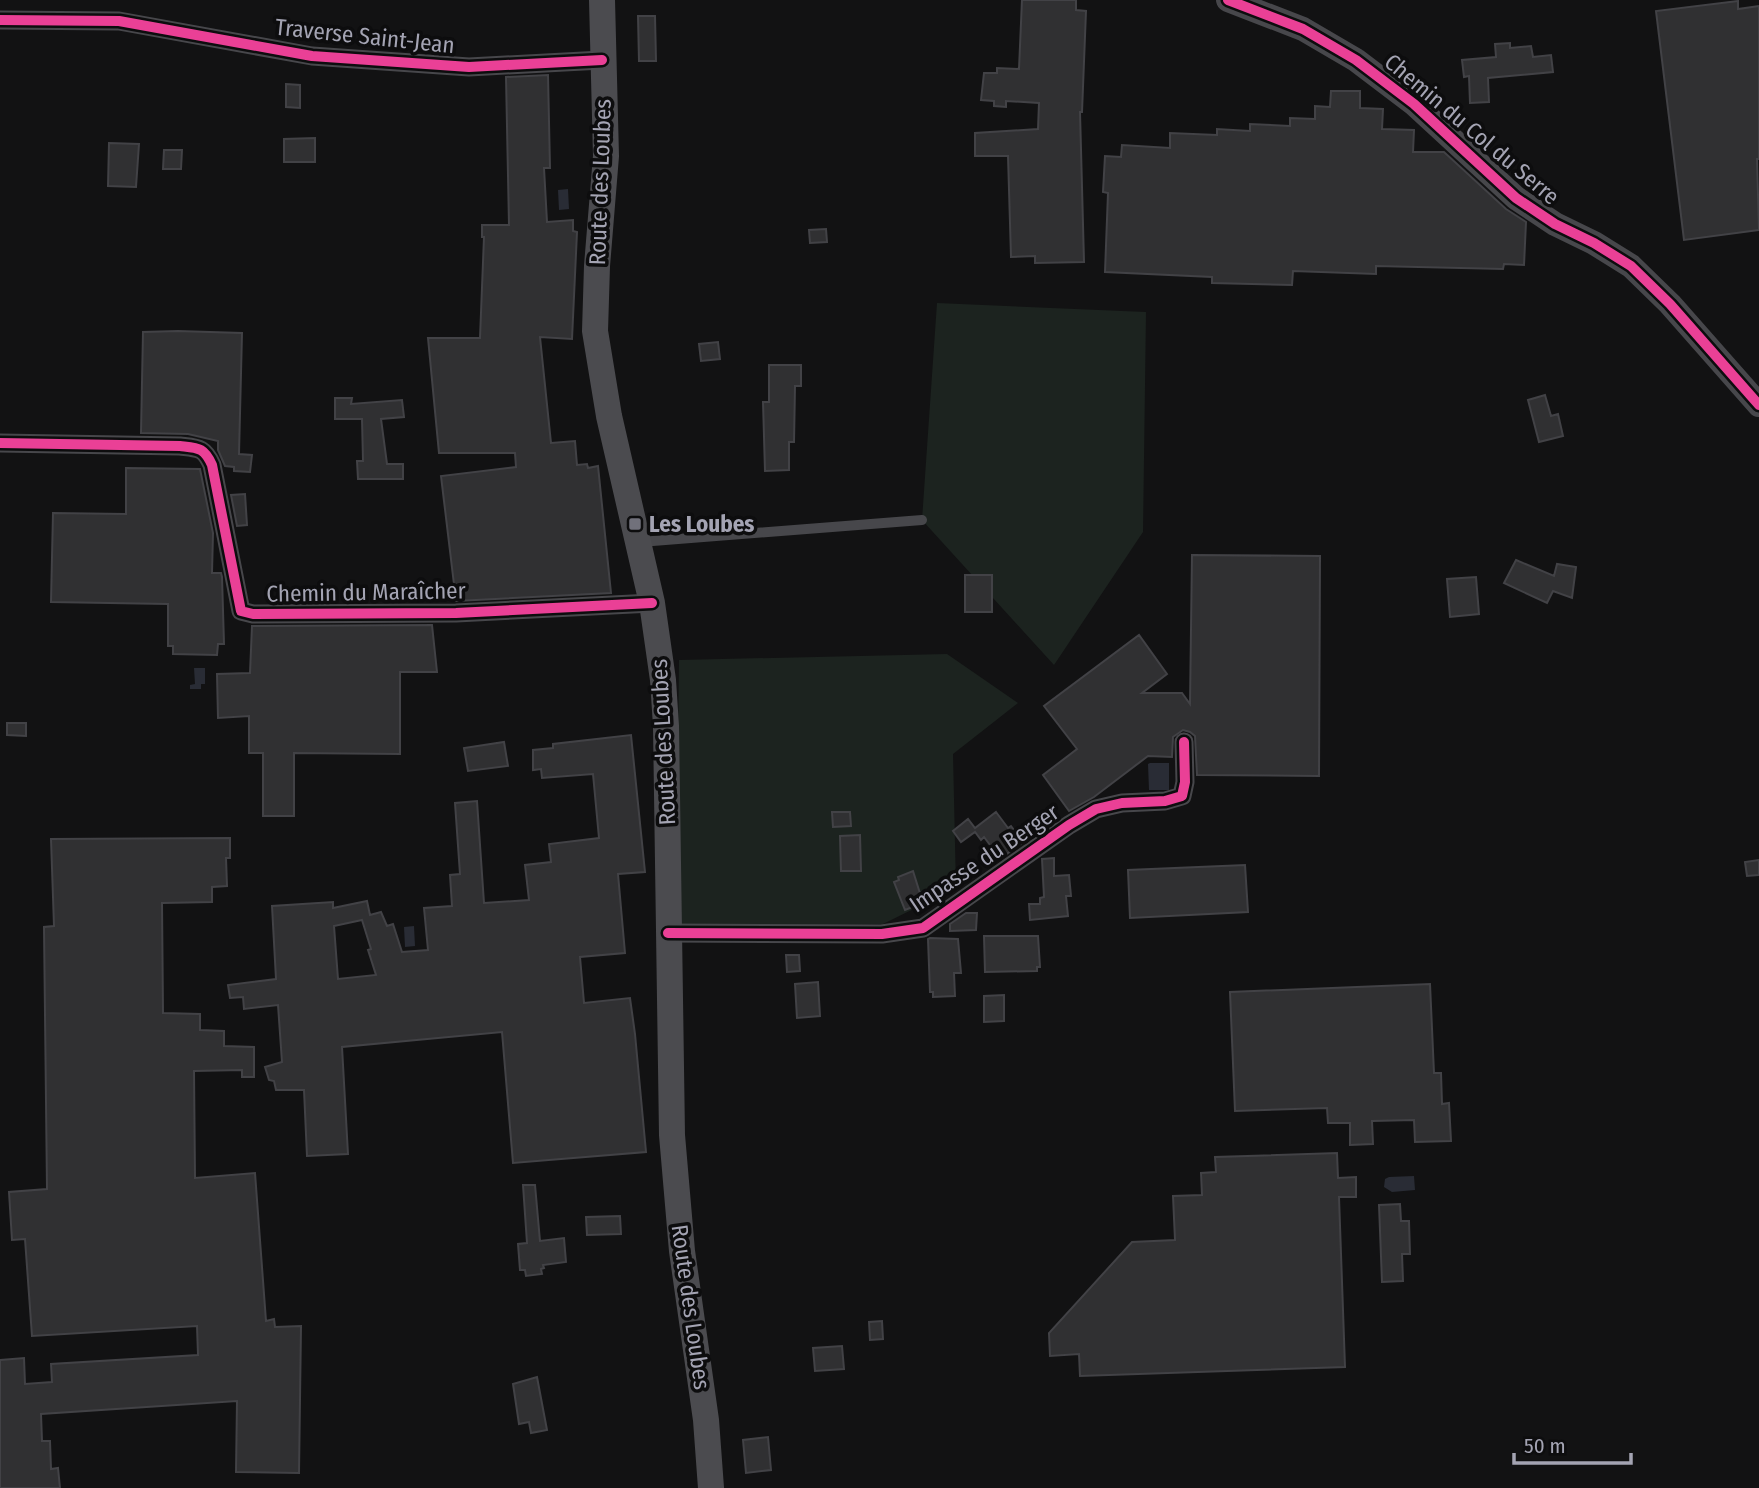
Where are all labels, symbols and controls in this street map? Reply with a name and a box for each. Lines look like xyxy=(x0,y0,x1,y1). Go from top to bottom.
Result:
street label: Traverse Saint-Jean xyxy=(274,13,456,59)
street label: Chemin du Col du Serre xyxy=(1379,48,1565,210)
street label: Route des Loubes xyxy=(583,98,617,266)
place label: Les Loubes xyxy=(649,510,754,538)
marker: Les Loubes xyxy=(627,516,643,532)
street label: Chemin du Maraîcher xyxy=(266,576,466,608)
street label: Route des Loubes xyxy=(645,658,681,826)
street label: Impasse du Berger xyxy=(904,798,1064,918)
street label: Route des Loubes xyxy=(666,1223,716,1392)
scale bar xyxy=(1514,1422,1631,1466)
text: 50 m xyxy=(1524,1433,1566,1459)

